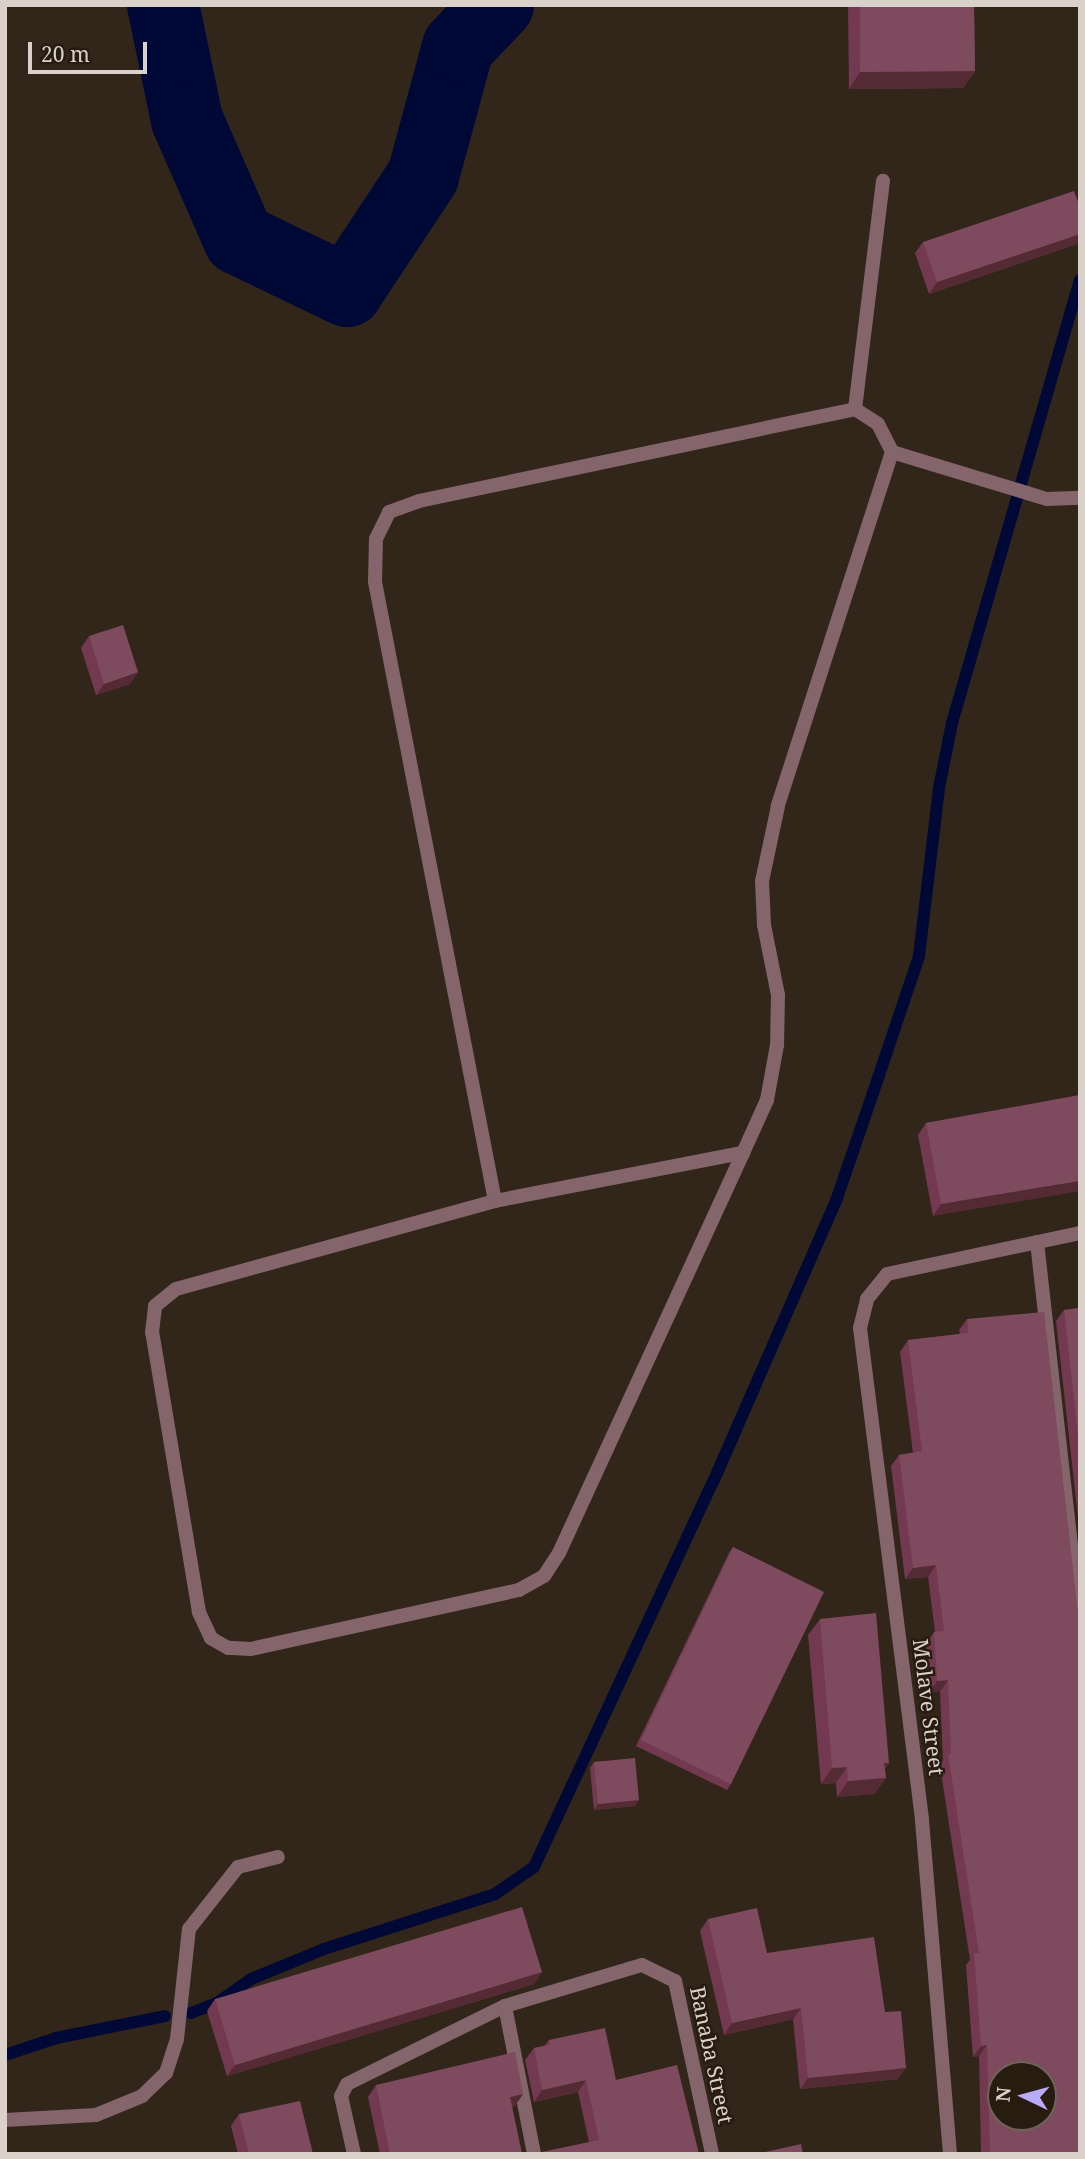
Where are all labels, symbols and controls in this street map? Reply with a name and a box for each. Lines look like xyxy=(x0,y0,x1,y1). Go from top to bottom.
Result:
scale bar xyxy=(32,28,150,72)
text: 20 m xyxy=(41,40,90,68)
street label: Molave Street xyxy=(908,1637,950,1777)
street label: Banaba Street xyxy=(685,1984,739,2126)
north arrow xyxy=(987,2061,1057,2131)
text: N xyxy=(989,2086,1017,2103)

